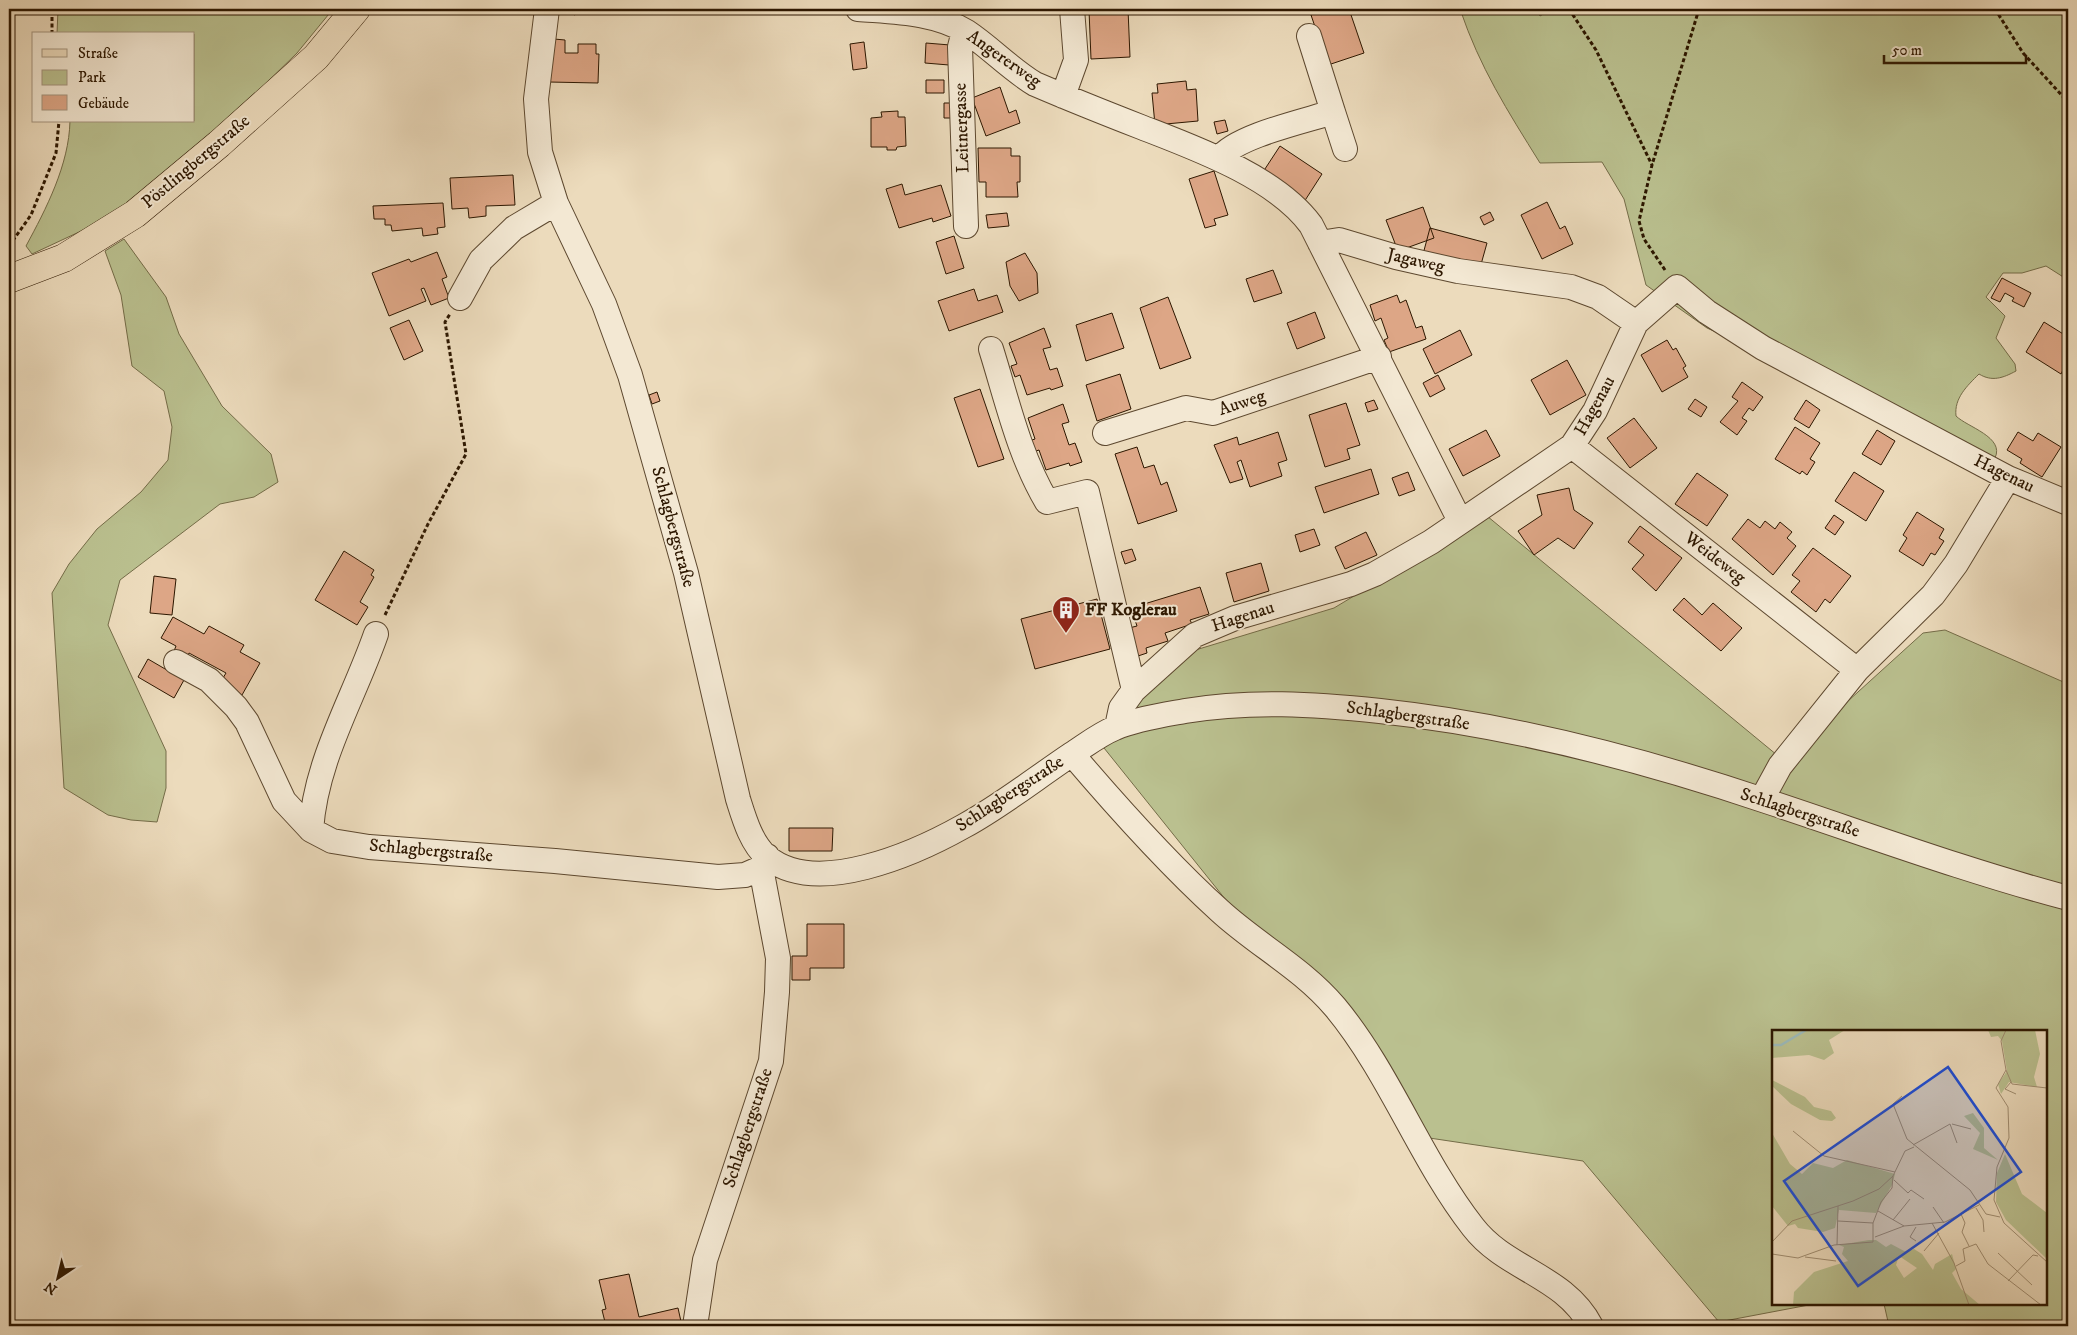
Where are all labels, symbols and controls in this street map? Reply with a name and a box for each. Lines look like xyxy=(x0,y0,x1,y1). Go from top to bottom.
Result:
street label: Angererweg xyxy=(963,25,1046,93)
legend xyxy=(32,32,195,122)
scale bar xyxy=(1884,32,2027,64)
text: 50 m xyxy=(1892,41,1922,60)
text: Straße xyxy=(78,44,118,63)
text: Park xyxy=(78,68,107,87)
street label: Leitnergasse xyxy=(949,83,975,173)
text: Gebäude xyxy=(78,94,129,113)
street label: Pöstlingbergstraße xyxy=(137,110,255,214)
street label: Jagaweg xyxy=(1383,243,1447,278)
street label: Hagenau xyxy=(1570,372,1620,440)
street label: Auweg xyxy=(1216,385,1268,421)
street label: Hagenau xyxy=(1970,450,2038,498)
street label: Schlagbergstraße xyxy=(646,464,700,590)
street label: Weideweg xyxy=(1679,527,1750,589)
building icon: FF Koglerau xyxy=(1051,595,1081,634)
street label: Hagenau xyxy=(1209,596,1277,637)
place label: FF Koglerau xyxy=(1085,599,1177,621)
street label: Schlagbergstraße xyxy=(1345,696,1471,736)
street label: Schlagbergstraße xyxy=(952,751,1068,837)
street label: Schlagbergstraße xyxy=(1738,783,1862,843)
street label: Schlagbergstraße xyxy=(368,835,494,867)
inset map xyxy=(1772,1030,2047,1305)
street label: Schlagbergstraße xyxy=(718,1066,778,1190)
north arrow xyxy=(32,1252,82,1302)
text: N xyxy=(41,1277,61,1299)

